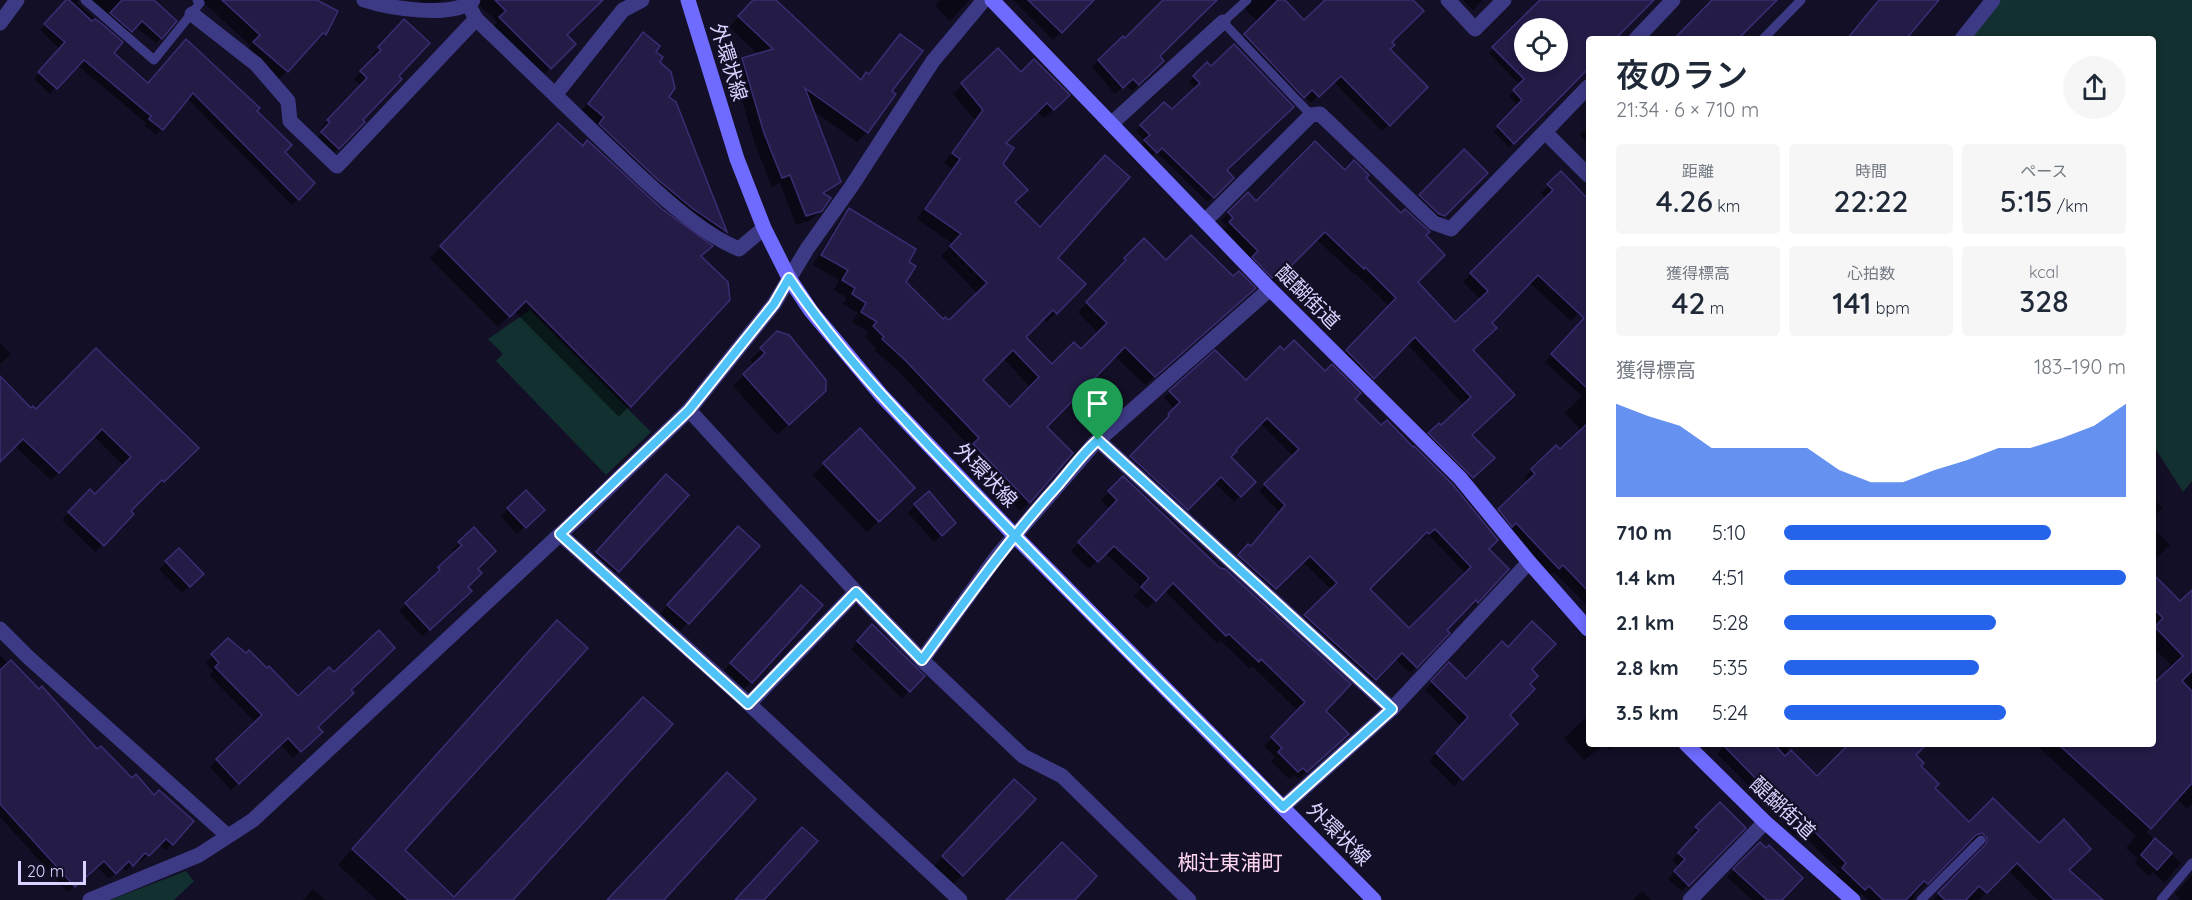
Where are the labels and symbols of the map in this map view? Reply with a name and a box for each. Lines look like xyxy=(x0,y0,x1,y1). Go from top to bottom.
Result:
street label: 外環状線 xyxy=(706,20,753,104)
street label: 醍醐街道 xyxy=(1271,260,1345,334)
pin xyxy=(1072,378,1123,440)
street label: 外環状線 xyxy=(950,437,1023,512)
street label: 醍醐街道 xyxy=(1746,771,1821,844)
street label: 外環状線 xyxy=(1302,797,1376,871)
district label: 椥辻東浦町 xyxy=(1178,849,1283,875)
scale bar xyxy=(18,858,86,886)

